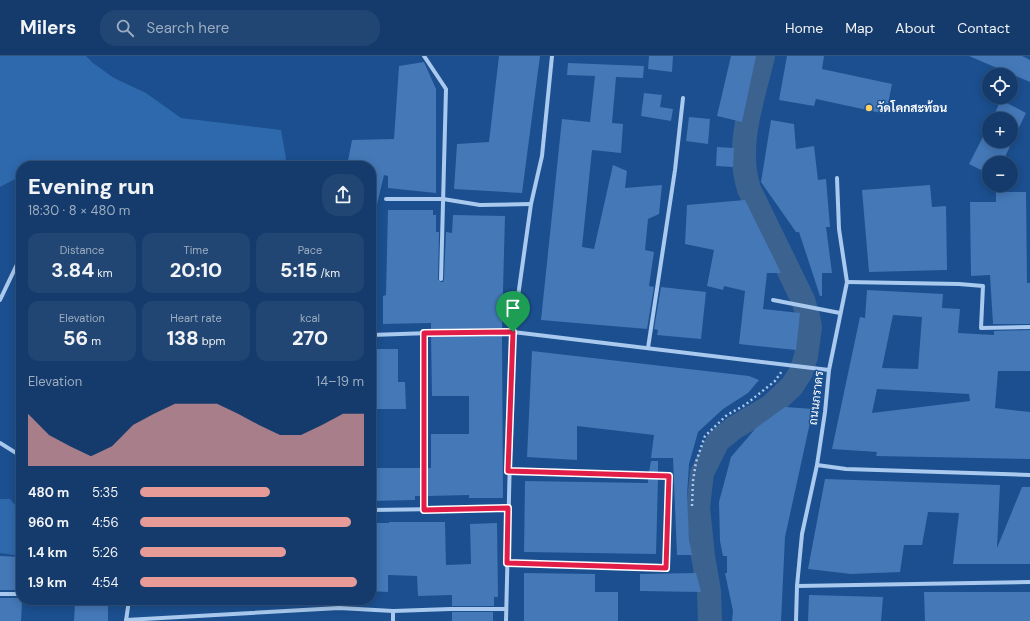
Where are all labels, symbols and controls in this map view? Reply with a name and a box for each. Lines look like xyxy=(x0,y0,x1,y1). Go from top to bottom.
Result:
search box xyxy=(100,10,380,46)
text: Milers xyxy=(20,15,76,40)
icon: search xyxy=(114,17,136,39)
text: Search here xyxy=(146,18,229,38)
text: Home xyxy=(785,19,823,37)
text: Map xyxy=(845,19,873,37)
text: About xyxy=(895,19,935,37)
text: Contact xyxy=(957,19,1010,37)
map controls xyxy=(982,68,1018,192)
button: locate xyxy=(982,68,1018,104)
place label: วัดโคกสะท้อน xyxy=(877,100,947,116)
marker: วัดโคกสะท้อน xyxy=(864,103,874,113)
button: + xyxy=(982,112,1018,148)
button: − xyxy=(982,156,1018,192)
text: Evening run xyxy=(28,172,154,201)
button: share xyxy=(322,174,364,216)
text: 18:30 · 8 × 480 m xyxy=(28,202,130,219)
text: Distance xyxy=(60,243,104,257)
text: Time xyxy=(184,243,208,257)
text: Pace xyxy=(298,243,322,257)
text: 3.84 xyxy=(51,257,94,283)
text: 20:10 xyxy=(170,257,222,283)
text: 5:15 xyxy=(280,257,317,283)
text: km xyxy=(94,266,113,280)
text: /km xyxy=(317,266,340,280)
pin xyxy=(496,291,530,332)
icon: arrive xyxy=(502,297,524,319)
text: Elevation xyxy=(59,311,105,325)
text: Heart rate xyxy=(170,311,222,325)
text: kcal xyxy=(300,311,320,325)
text: 56 xyxy=(63,325,88,351)
text: 138 xyxy=(167,325,199,351)
text: 270 xyxy=(292,325,328,351)
text: m xyxy=(88,334,101,348)
text: bpm xyxy=(199,334,225,348)
street label: ถนนภราดร xyxy=(805,370,827,426)
text: Elevation xyxy=(28,373,82,390)
text: 14–19 m xyxy=(316,373,364,390)
text: 480 m xyxy=(28,484,69,501)
text: 5:35 xyxy=(92,484,118,501)
text: 960 m xyxy=(28,514,69,531)
text: 4:56 xyxy=(92,514,119,531)
text: 1.4 km xyxy=(28,544,67,561)
text: 5:26 xyxy=(92,544,118,561)
text: 1.9 km xyxy=(28,574,67,591)
text: 4:54 xyxy=(92,574,118,591)

